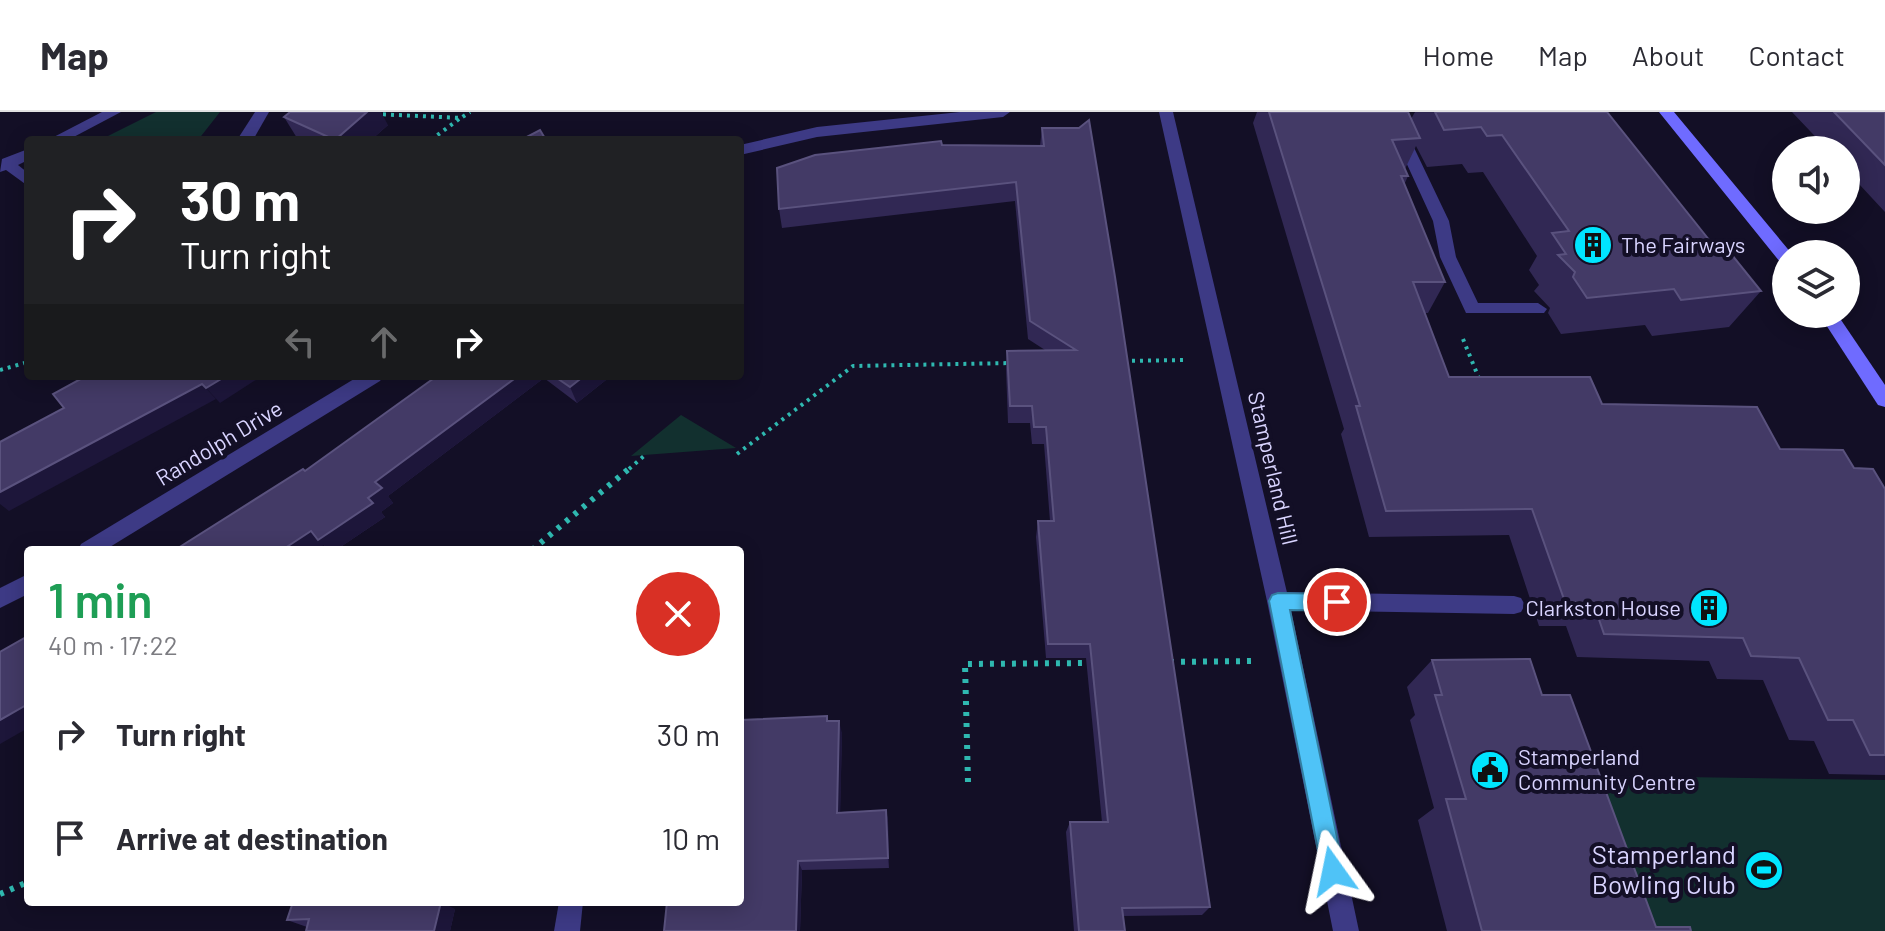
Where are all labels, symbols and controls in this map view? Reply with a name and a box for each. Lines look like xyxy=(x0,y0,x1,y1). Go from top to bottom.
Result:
text: Map xyxy=(40,32,109,78)
text: Home xyxy=(1423,38,1494,72)
text: Map xyxy=(1538,38,1588,72)
text: About xyxy=(1632,38,1704,72)
text: Contact xyxy=(1748,38,1845,72)
map controls xyxy=(1772,136,1860,328)
button: sound xyxy=(1772,136,1860,224)
text: 30 m xyxy=(180,165,300,232)
icon: right xyxy=(48,168,152,272)
building icon: The Fairways xyxy=(1572,224,1614,266)
place label: The Fairways xyxy=(1621,231,1745,257)
text: Turn right xyxy=(180,233,332,276)
button: layers xyxy=(1772,240,1860,328)
icon: left xyxy=(278,320,322,364)
icon: ahead xyxy=(362,320,406,364)
icon: right xyxy=(446,320,490,364)
street label: Stamperland Hill xyxy=(1244,389,1304,547)
street label: Randolph Drive xyxy=(151,394,286,490)
pin xyxy=(1303,568,1371,636)
text: 1 min xyxy=(48,570,153,628)
button: close xyxy=(636,572,720,656)
icon: arrive xyxy=(1315,580,1359,624)
building icon: Clarkston House xyxy=(1688,587,1730,629)
place label: Clarkston House xyxy=(1525,594,1681,620)
text: 40 m · 17:22 xyxy=(48,629,178,660)
icon: right xyxy=(48,712,92,756)
text: Turn right xyxy=(116,716,246,752)
text: 30 m xyxy=(657,716,720,752)
place label: Stamperland Community Centre xyxy=(1518,743,1696,794)
public building icon: Stamperland Community Centre xyxy=(1469,749,1511,791)
icon: arrive xyxy=(48,816,92,860)
text: Arrive at destination xyxy=(116,820,388,856)
text: 10 m xyxy=(662,820,720,856)
position arrow xyxy=(1291,829,1375,913)
place label: Stamperland Bowling Club xyxy=(1592,838,1736,899)
sports icon: Stamperland Bowling Club xyxy=(1743,849,1785,891)

